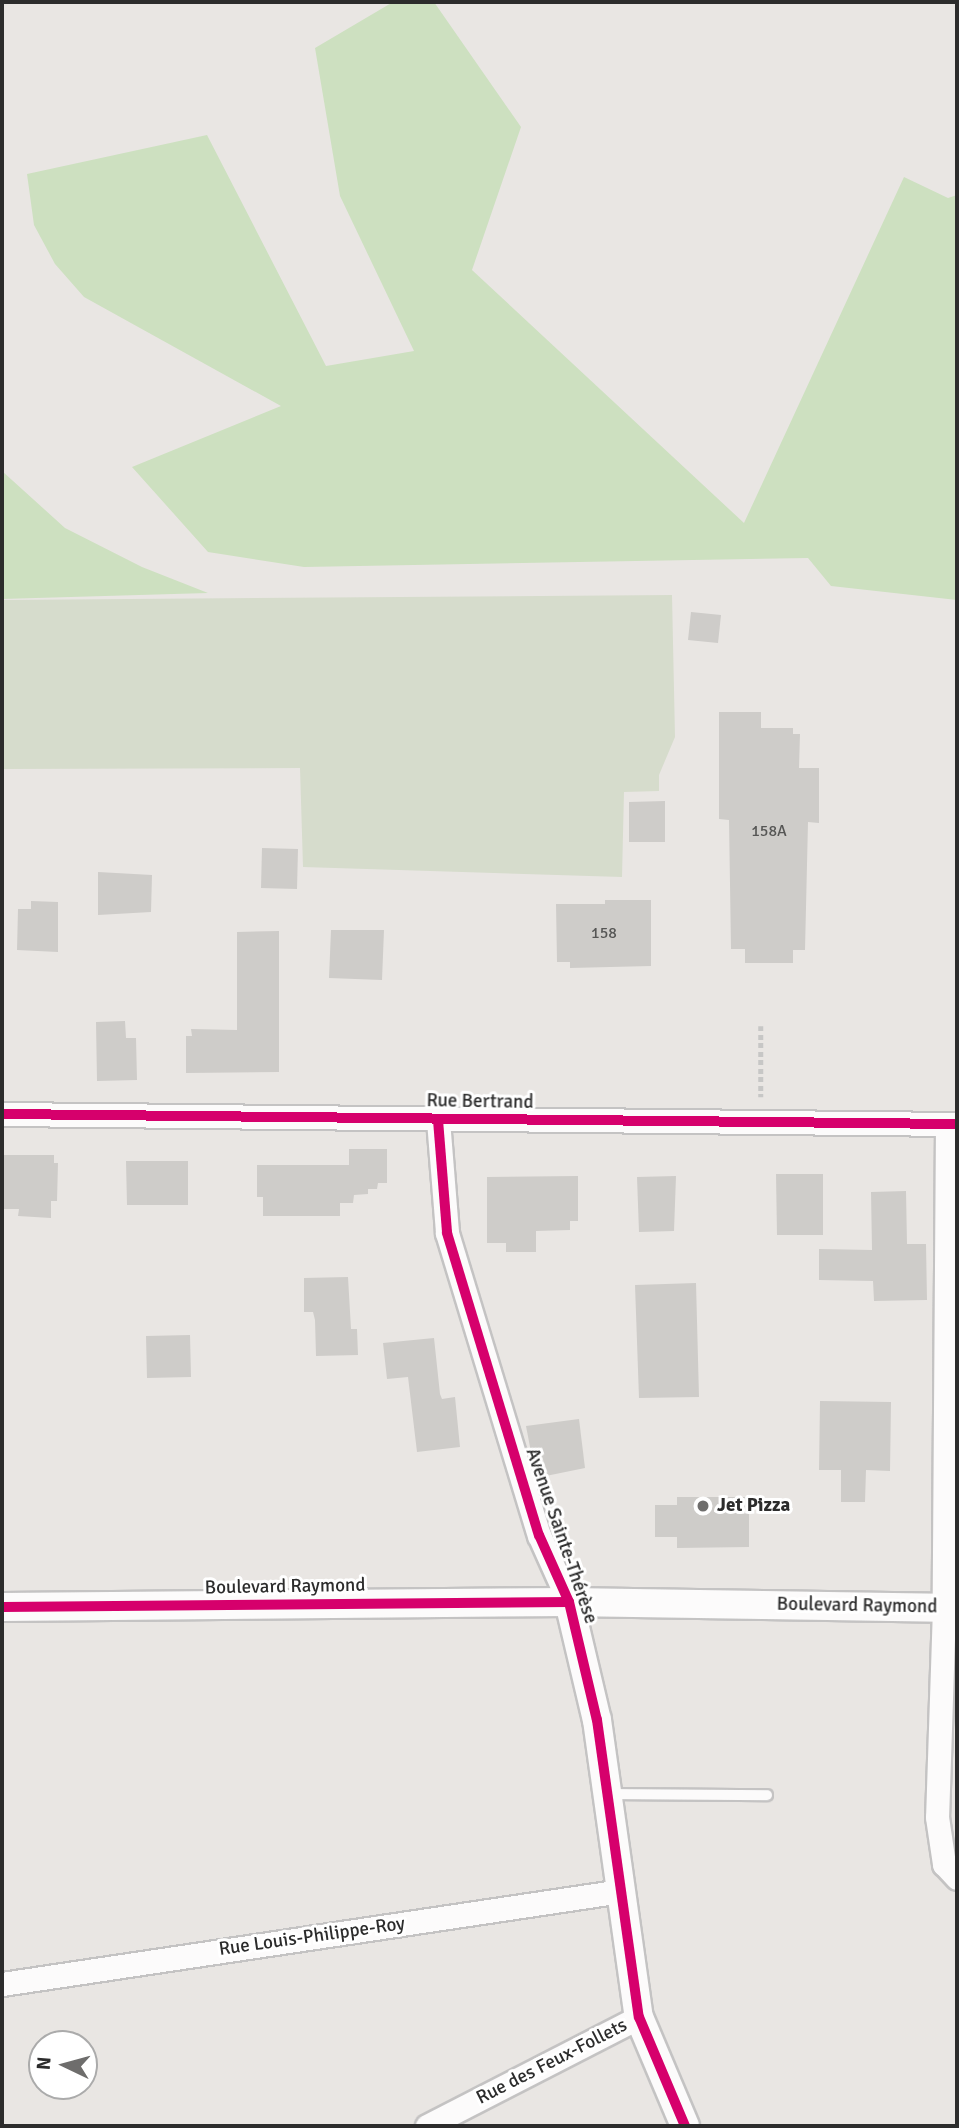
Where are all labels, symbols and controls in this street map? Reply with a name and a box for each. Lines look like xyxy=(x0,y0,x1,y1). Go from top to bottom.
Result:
house number: 158A xyxy=(751,821,787,841)
house number: 158 xyxy=(591,923,617,943)
street label: Rue Bertrand xyxy=(426,1090,534,1114)
street label: Avenue Sainte-Thérèse xyxy=(520,1445,602,1627)
place label: Jet Pizza xyxy=(717,1495,790,1517)
marker: Jet Pizza xyxy=(695,1498,711,1514)
street label: Boulevard Raymond xyxy=(204,1574,366,1600)
street label: Boulevard Raymond xyxy=(776,1593,938,1619)
street label: Rue Louis-Philippe-Roy xyxy=(218,1913,406,1961)
street label: Rue des Feux-Follets xyxy=(473,2014,631,2110)
north arrow xyxy=(28,2030,98,2100)
text: N xyxy=(32,2056,57,2071)

